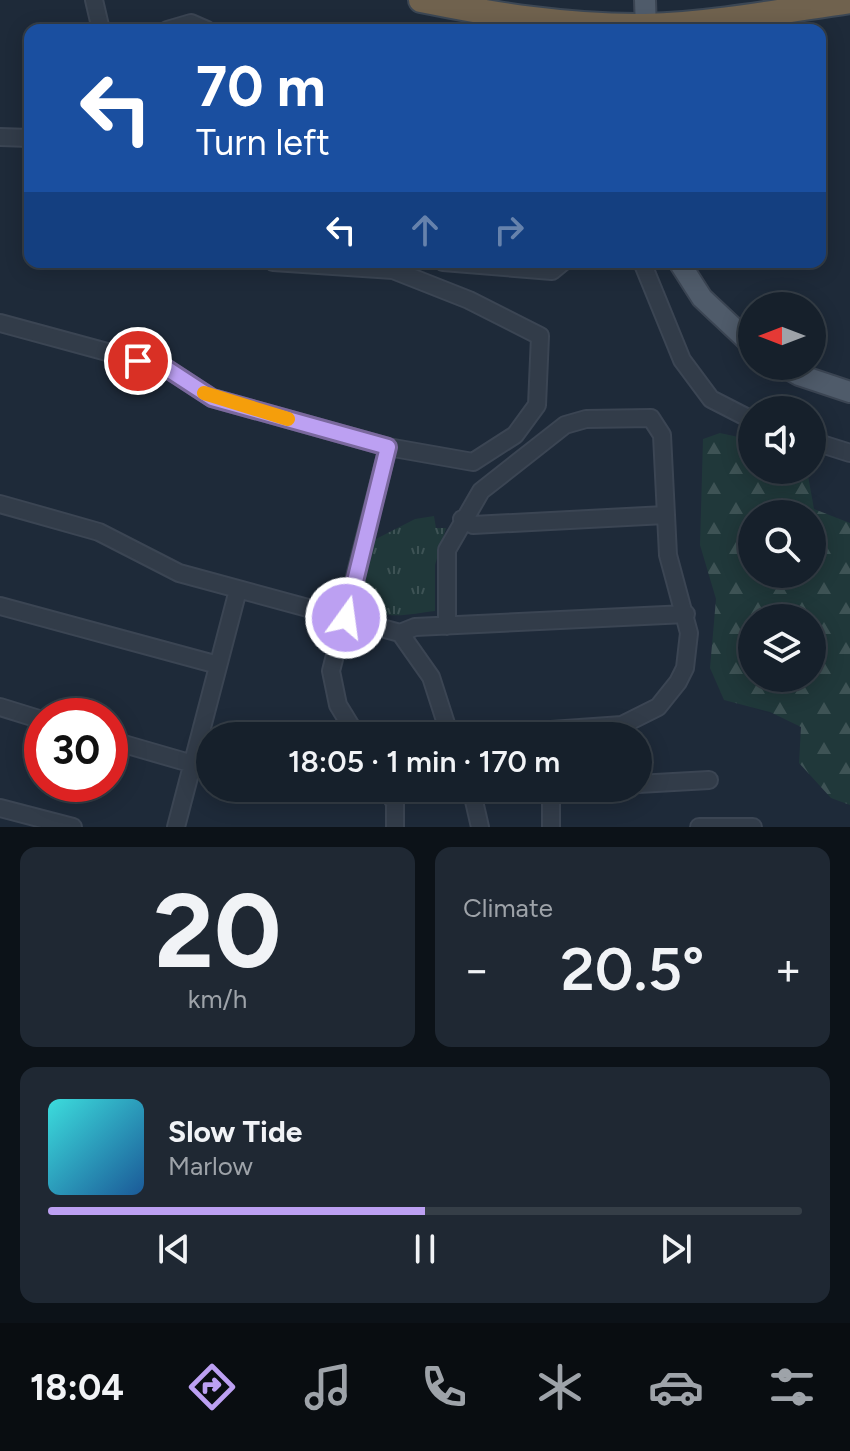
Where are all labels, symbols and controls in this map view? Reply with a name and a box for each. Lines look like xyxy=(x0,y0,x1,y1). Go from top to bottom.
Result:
text: 70 m xyxy=(196,53,326,120)
icon: left xyxy=(64,56,168,160)
text: Turn left xyxy=(196,121,330,164)
icon: left xyxy=(319,208,363,252)
icon: ahead xyxy=(403,208,447,252)
icon: right xyxy=(487,208,531,252)
north arrow xyxy=(738,292,826,380)
map controls xyxy=(738,292,826,692)
pin xyxy=(104,327,172,395)
icon: arrive xyxy=(116,339,160,383)
button: sound xyxy=(738,396,826,484)
button: search xyxy=(738,500,826,588)
position arrow xyxy=(304,576,388,660)
button: layers xyxy=(738,604,826,692)
speed limit sign: 30 xyxy=(24,698,128,802)
text: 18:05 · 1 min · 170 m xyxy=(288,743,560,780)
text: 20 xyxy=(154,868,281,993)
text: Climate xyxy=(463,892,553,924)
text: 20.5° xyxy=(561,933,705,1005)
text: − xyxy=(463,943,490,996)
text: + xyxy=(775,943,802,996)
text: km/h xyxy=(188,983,247,1015)
text: Slow Tide xyxy=(168,1113,302,1150)
text: Marlow xyxy=(168,1150,253,1182)
icon: previous xyxy=(152,1227,196,1271)
icon: pause xyxy=(403,1227,447,1271)
icon: next xyxy=(654,1227,698,1271)
icon: directions xyxy=(184,1359,240,1415)
icon: music xyxy=(300,1359,356,1415)
icon: phone xyxy=(416,1359,472,1415)
icon: climate xyxy=(532,1359,588,1415)
icon: car xyxy=(648,1359,704,1415)
icon: filters xyxy=(764,1359,820,1415)
text: 18:04 xyxy=(30,1366,124,1409)

